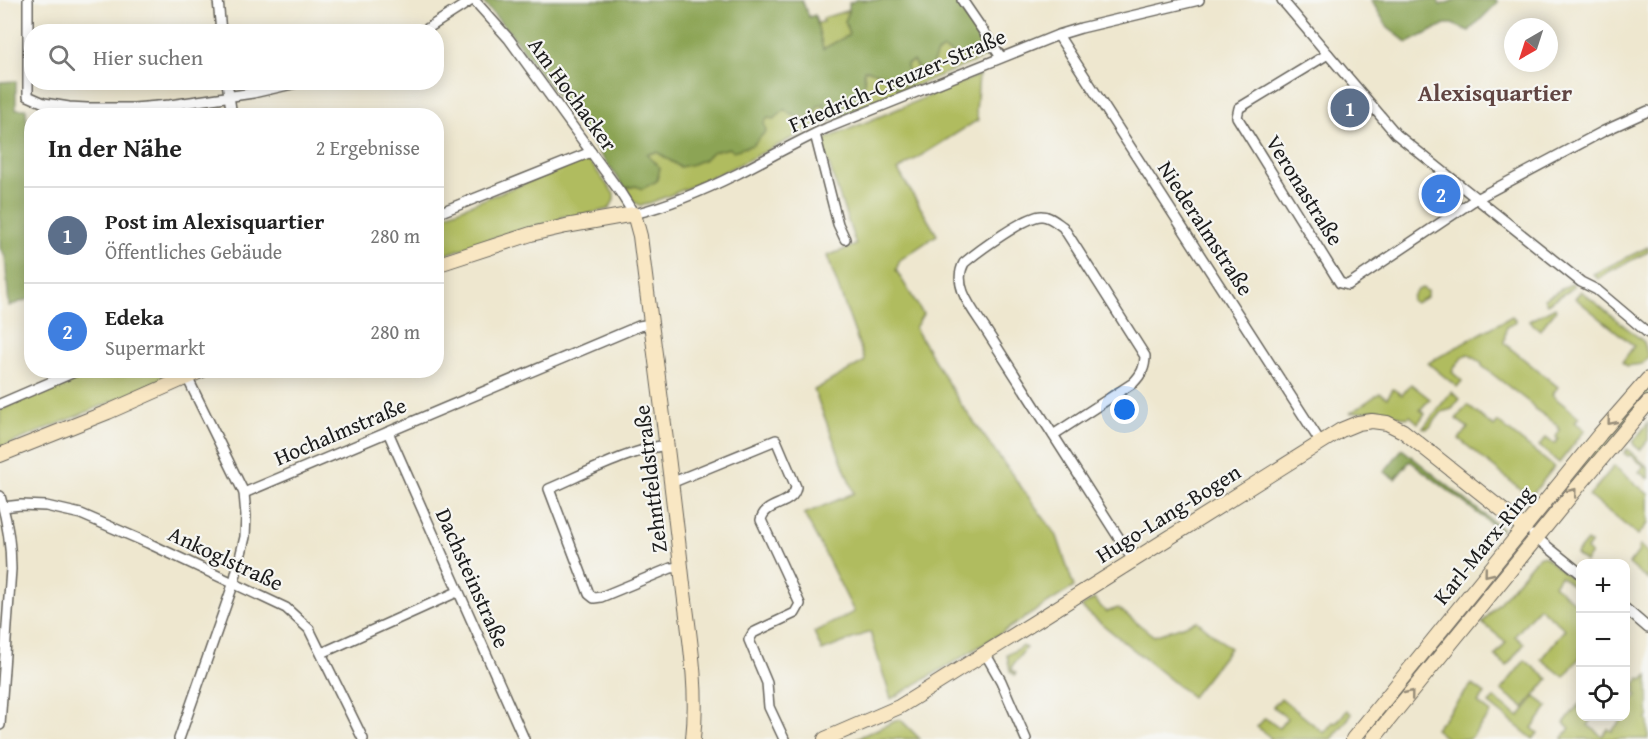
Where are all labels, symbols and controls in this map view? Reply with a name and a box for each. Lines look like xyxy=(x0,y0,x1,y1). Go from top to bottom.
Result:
north arrow xyxy=(1504,18,1558,72)
street label: Friedrich-Creuzer-Straße xyxy=(783,20,1011,140)
search box xyxy=(24,24,444,90)
street label: Am Hochacker xyxy=(521,31,625,157)
icon: search xyxy=(45,41,78,74)
text: Hier suchen xyxy=(93,41,203,73)
district label: Alexisquartier xyxy=(1418,75,1572,110)
pin: 1 xyxy=(1330,86,1370,130)
text: In der Nähe xyxy=(48,128,182,167)
street label: Veronastraße xyxy=(1258,128,1352,252)
text: 2 Ergebnisse xyxy=(316,133,420,162)
street label: Niederalmstraße xyxy=(1150,154,1262,302)
pin: 2 xyxy=(1422,172,1460,216)
text: Post im Alexisquartier xyxy=(105,205,324,237)
text: 1 xyxy=(62,221,73,250)
text: 280 m xyxy=(370,221,420,250)
text: Öffentliches Gebäude xyxy=(105,237,282,266)
text: Edeka xyxy=(105,301,164,333)
text: 2 xyxy=(62,317,73,346)
text: 280 m xyxy=(370,317,420,346)
text: Supermarkt xyxy=(105,333,205,362)
street label: Hochalmstraße xyxy=(269,389,411,473)
your location xyxy=(1110,395,1139,424)
street label: Zehntfeldstraße xyxy=(625,403,675,555)
one-way arrow xyxy=(1607,414,1618,425)
street label: Hugo-Lang-Bogen xyxy=(1089,455,1247,570)
street label: Karl-Marx-Ring xyxy=(1425,479,1541,611)
one-way arrow xyxy=(1566,488,1577,499)
street label: Dachsteinstraße xyxy=(428,503,518,653)
street label: Ankoglstraße xyxy=(163,517,289,599)
map controls xyxy=(1576,559,1630,721)
button: + xyxy=(1576,559,1630,613)
one-way arrow xyxy=(1484,566,1495,577)
button: − xyxy=(1576,613,1630,667)
button: locate xyxy=(1576,667,1630,721)
one-way arrow xyxy=(1403,690,1414,701)

